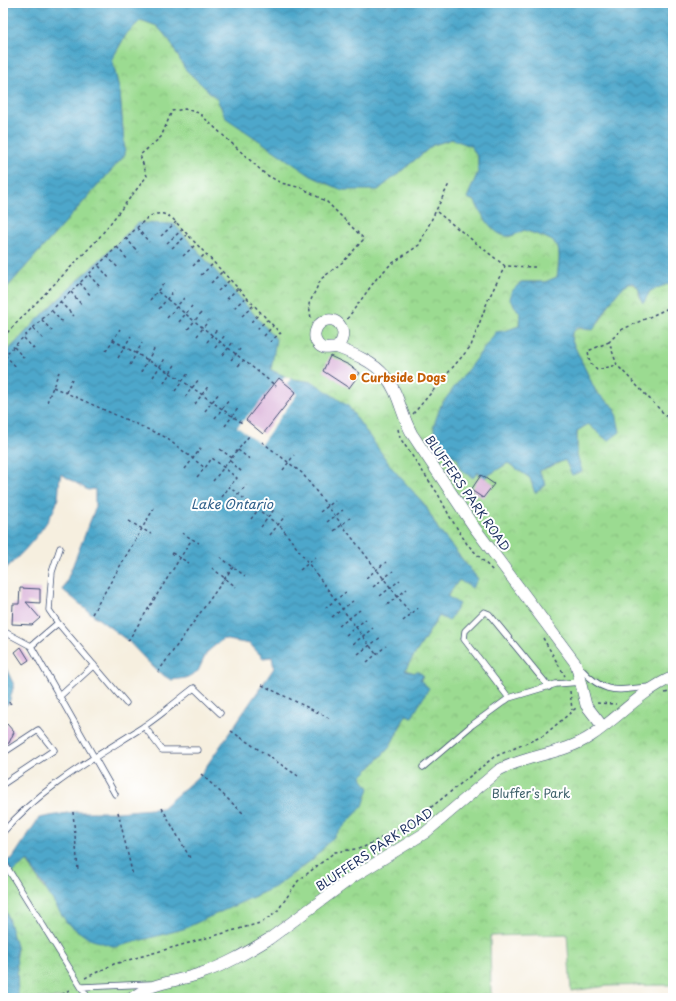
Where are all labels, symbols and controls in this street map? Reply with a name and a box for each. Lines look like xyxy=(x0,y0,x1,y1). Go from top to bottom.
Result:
place label: Curbside Dogs xyxy=(361,368,446,386)
marker: Curbside Dogs xyxy=(348,372,358,382)
street label: BLUFFERS PARK ROAD xyxy=(421,431,515,555)
water label: Lake Ontario xyxy=(191,494,274,513)
park label: Bluffer's Park xyxy=(492,784,570,802)
street label: BLUFFERS PARK ROAD xyxy=(312,803,436,895)

